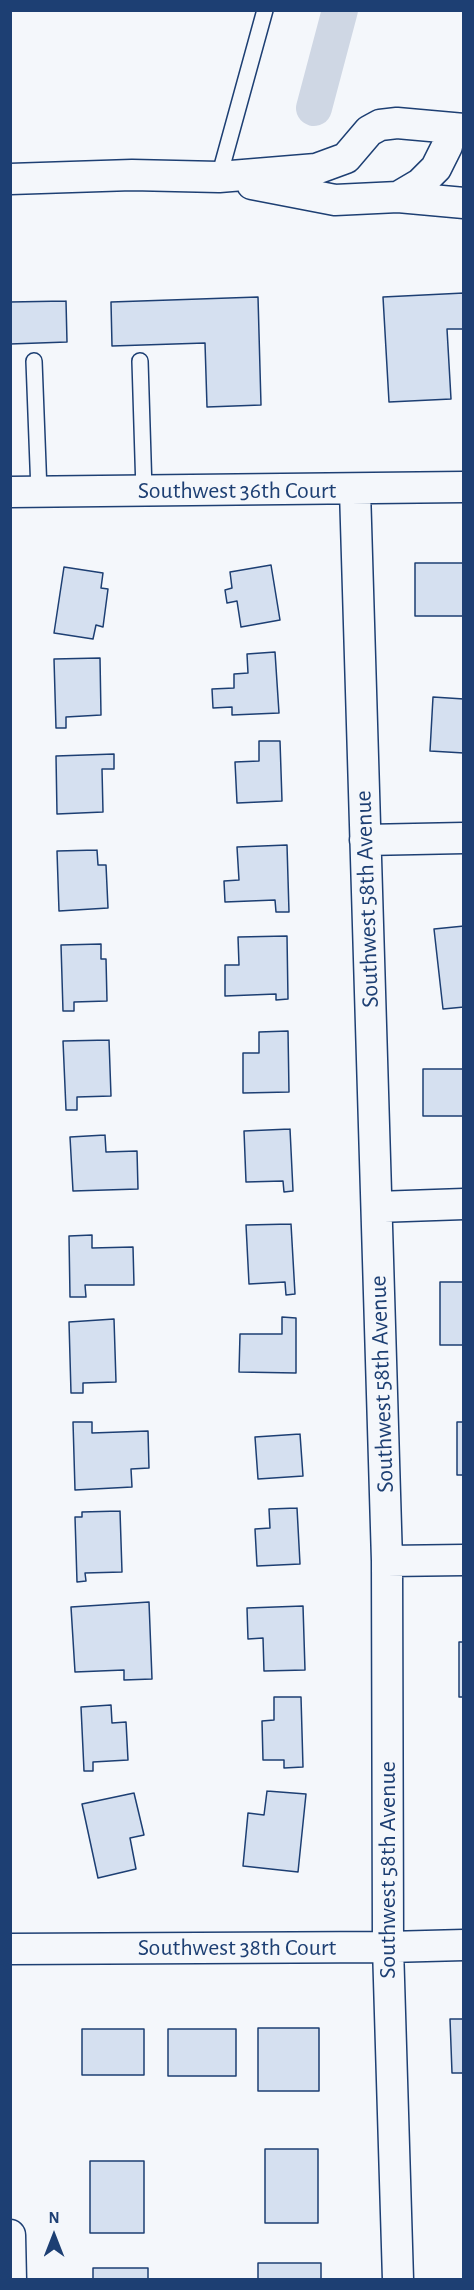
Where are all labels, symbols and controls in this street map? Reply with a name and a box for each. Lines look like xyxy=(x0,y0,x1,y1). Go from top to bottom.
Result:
street label: Southwest 36th Court xyxy=(138,477,336,505)
street label: Southwest 58th Avenue xyxy=(349,790,385,1008)
street label: Southwest 58th Avenue xyxy=(364,1275,400,1493)
street label: Southwest 58th Avenue xyxy=(374,1761,402,1979)
street label: Southwest 38th Court xyxy=(138,1934,336,1962)
north arrow xyxy=(24,2206,84,2266)
text: N xyxy=(48,2210,60,2226)

